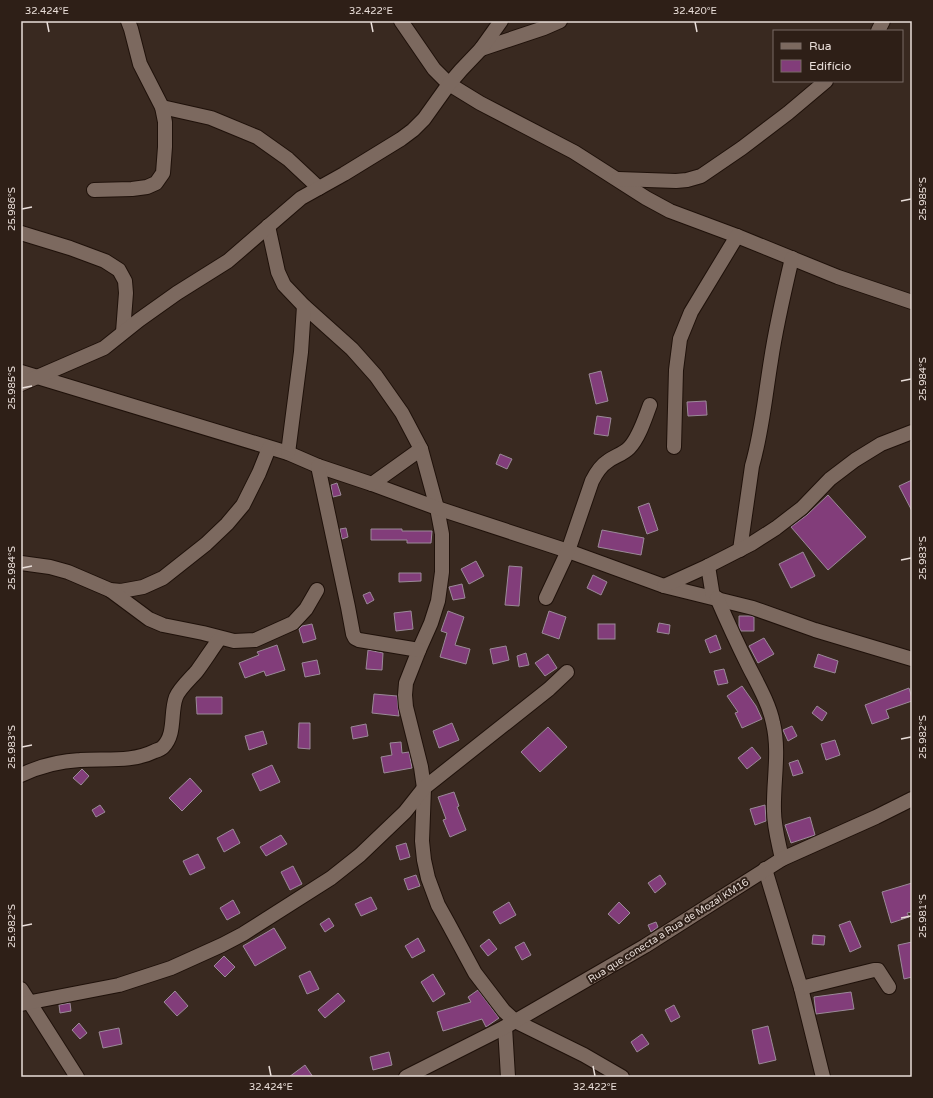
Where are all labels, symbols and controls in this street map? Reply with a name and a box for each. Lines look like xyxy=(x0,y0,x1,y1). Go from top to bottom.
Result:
text: 32.424°E xyxy=(25,5,69,17)
text: 32.422°E xyxy=(349,5,393,17)
text: 32.420°E xyxy=(673,5,717,17)
legend xyxy=(773,30,903,82)
text: Rua xyxy=(809,39,832,53)
text: Edifício xyxy=(809,59,851,73)
text: 25.985°S xyxy=(917,177,929,221)
text: 25.986°S xyxy=(6,187,18,231)
text: 25.984°S xyxy=(917,357,929,401)
text: 25.985°S xyxy=(6,366,18,410)
text: 25.983°S xyxy=(917,536,929,580)
text: 25.984°S xyxy=(6,546,18,590)
text: 25.982°S xyxy=(917,715,929,759)
text: 25.983°S xyxy=(6,725,18,769)
street label: Rua que conecta a Rua de Mozal KM16 xyxy=(586,876,751,985)
text: 25.981°S xyxy=(917,894,929,938)
text: 25.982°S xyxy=(6,904,18,948)
text: 32.424°E xyxy=(249,1081,293,1093)
text: 32.422°E xyxy=(573,1081,617,1093)

